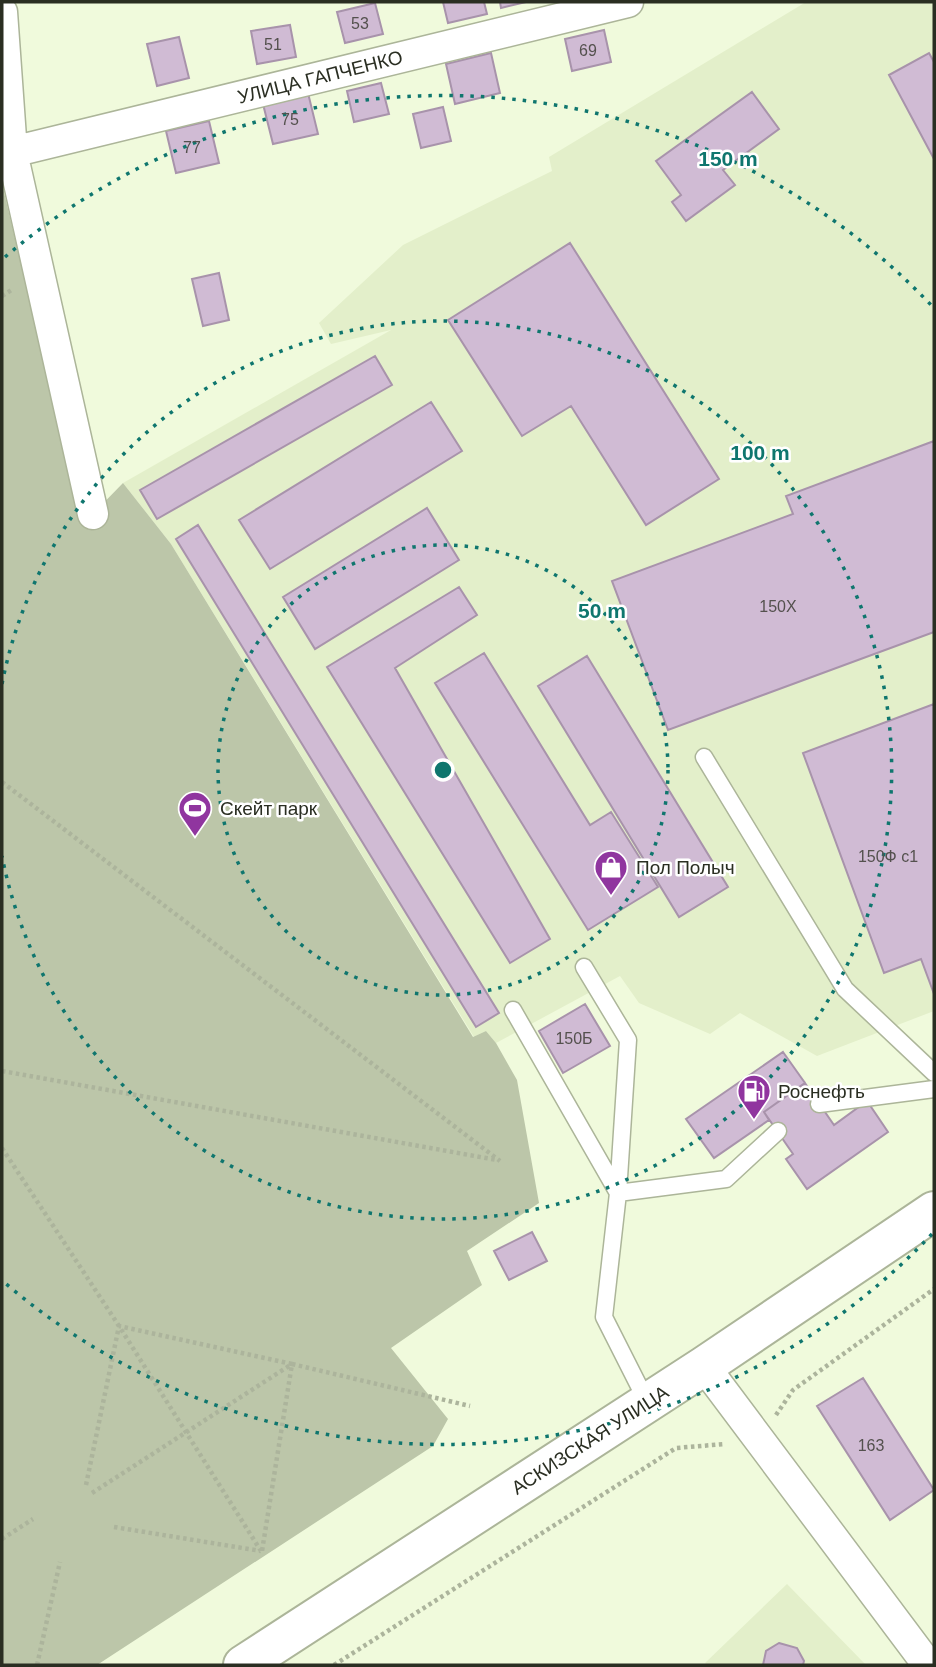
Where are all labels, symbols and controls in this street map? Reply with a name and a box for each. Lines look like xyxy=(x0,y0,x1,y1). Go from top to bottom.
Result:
house number: 53 xyxy=(351,15,369,32)
house number: 51 xyxy=(264,36,282,53)
house number: 69 xyxy=(579,42,597,59)
street label: УЛИЦА ГАПЧЕНКО xyxy=(235,46,405,108)
house number: 75 xyxy=(281,111,299,128)
house number: 77 xyxy=(183,139,201,156)
text: 150 m xyxy=(698,147,758,170)
text: 100 m xyxy=(730,441,790,464)
house number: 150Х xyxy=(759,598,797,615)
text: 50 m xyxy=(578,599,626,622)
centre of rings xyxy=(431,758,455,782)
sports icon: Скейт парк xyxy=(176,789,214,838)
place label: Скейт парк xyxy=(220,798,318,819)
shop icon: Пол Полыч xyxy=(592,848,630,897)
house number: 150Ф с1 xyxy=(858,848,918,865)
place label: Пол Полыч xyxy=(636,857,735,878)
house number: 150Б xyxy=(555,1030,593,1047)
fuel station icon: Роснефть xyxy=(735,1072,773,1121)
place label: Роснефть xyxy=(778,1081,865,1102)
street label: АСКИЗСКАЯ УЛИЦА xyxy=(508,1381,673,1499)
house number: 163 xyxy=(858,1437,884,1454)

